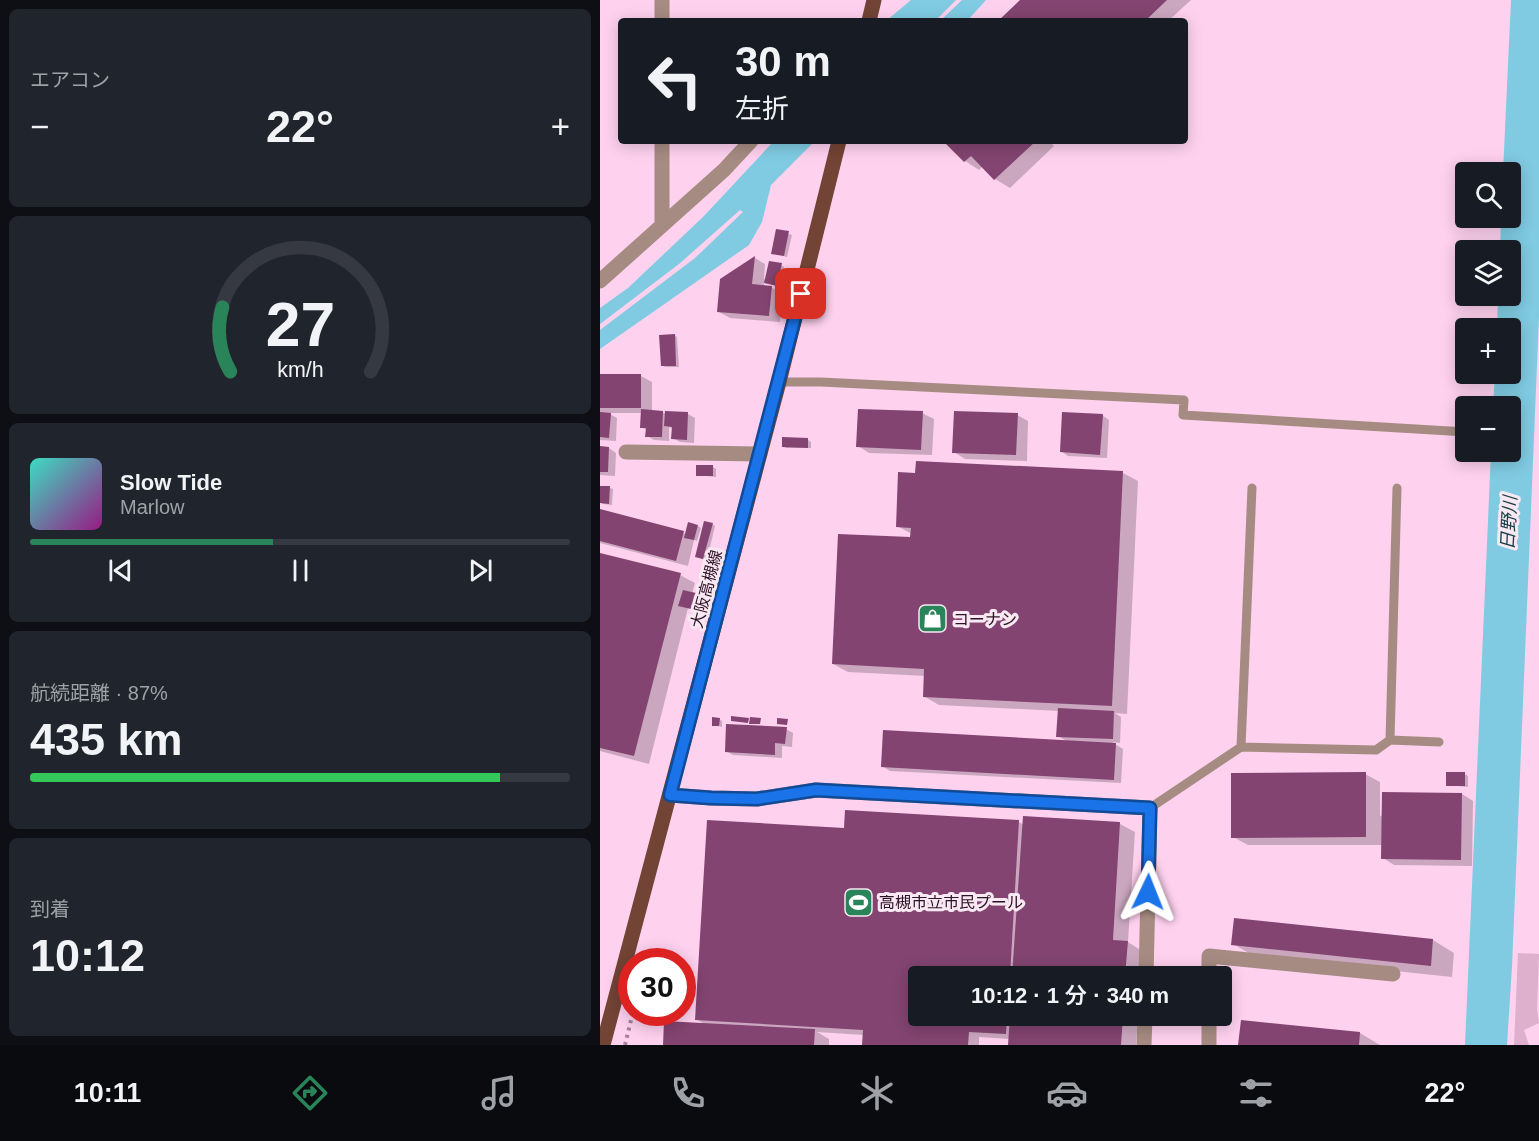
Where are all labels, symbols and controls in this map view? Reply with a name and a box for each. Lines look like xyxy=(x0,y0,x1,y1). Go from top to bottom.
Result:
text: 30 m xyxy=(735,38,831,85)
icon: left xyxy=(636,42,714,120)
text: エアコン xyxy=(30,69,110,91)
text: 左折 xyxy=(735,94,789,124)
text: 22° xyxy=(266,101,334,152)
text: − xyxy=(30,108,49,145)
text: + xyxy=(551,108,570,145)
map controls xyxy=(1455,162,1521,462)
button: search xyxy=(1455,162,1521,228)
button: layers xyxy=(1455,240,1521,306)
pin xyxy=(775,268,826,319)
icon: arrive xyxy=(784,277,817,310)
text: 27 xyxy=(265,290,335,359)
button: + xyxy=(1455,318,1521,384)
text: km/h xyxy=(277,359,323,383)
button: − xyxy=(1455,396,1521,462)
text: Slow Tide xyxy=(120,470,222,495)
water label: 日野川 xyxy=(1498,494,1521,550)
text: Marlow xyxy=(120,496,184,518)
street label: 大阪高槻線 xyxy=(688,548,725,630)
icon: previous xyxy=(104,554,137,587)
icon: pause xyxy=(284,554,317,587)
icon: next xyxy=(464,554,497,587)
shop icon: コーナン xyxy=(916,603,948,635)
place label: コーナン xyxy=(953,611,1017,628)
text: 航続距離 · 87% xyxy=(30,682,168,704)
text: 435 km xyxy=(30,714,183,765)
position arrow xyxy=(1116,860,1180,924)
sports icon: 高槻市立市民プール xyxy=(842,886,874,918)
place label: 高槻市立市民プール xyxy=(879,894,1023,911)
text: 到着 xyxy=(30,898,70,920)
text: 10:12 xyxy=(30,930,145,981)
speed limit sign: 30 xyxy=(618,948,696,1026)
text: 10:12 · 1 分 · 340 m xyxy=(971,983,1169,1008)
icon: directions xyxy=(289,1072,331,1114)
icon: music xyxy=(478,1072,520,1114)
icon: phone xyxy=(667,1072,709,1114)
icon: climate xyxy=(856,1072,898,1114)
icon: car xyxy=(1046,1072,1088,1114)
icon: filters xyxy=(1235,1072,1277,1114)
text: 10:11 xyxy=(74,1078,141,1108)
text: 22° xyxy=(1424,1078,1465,1108)

